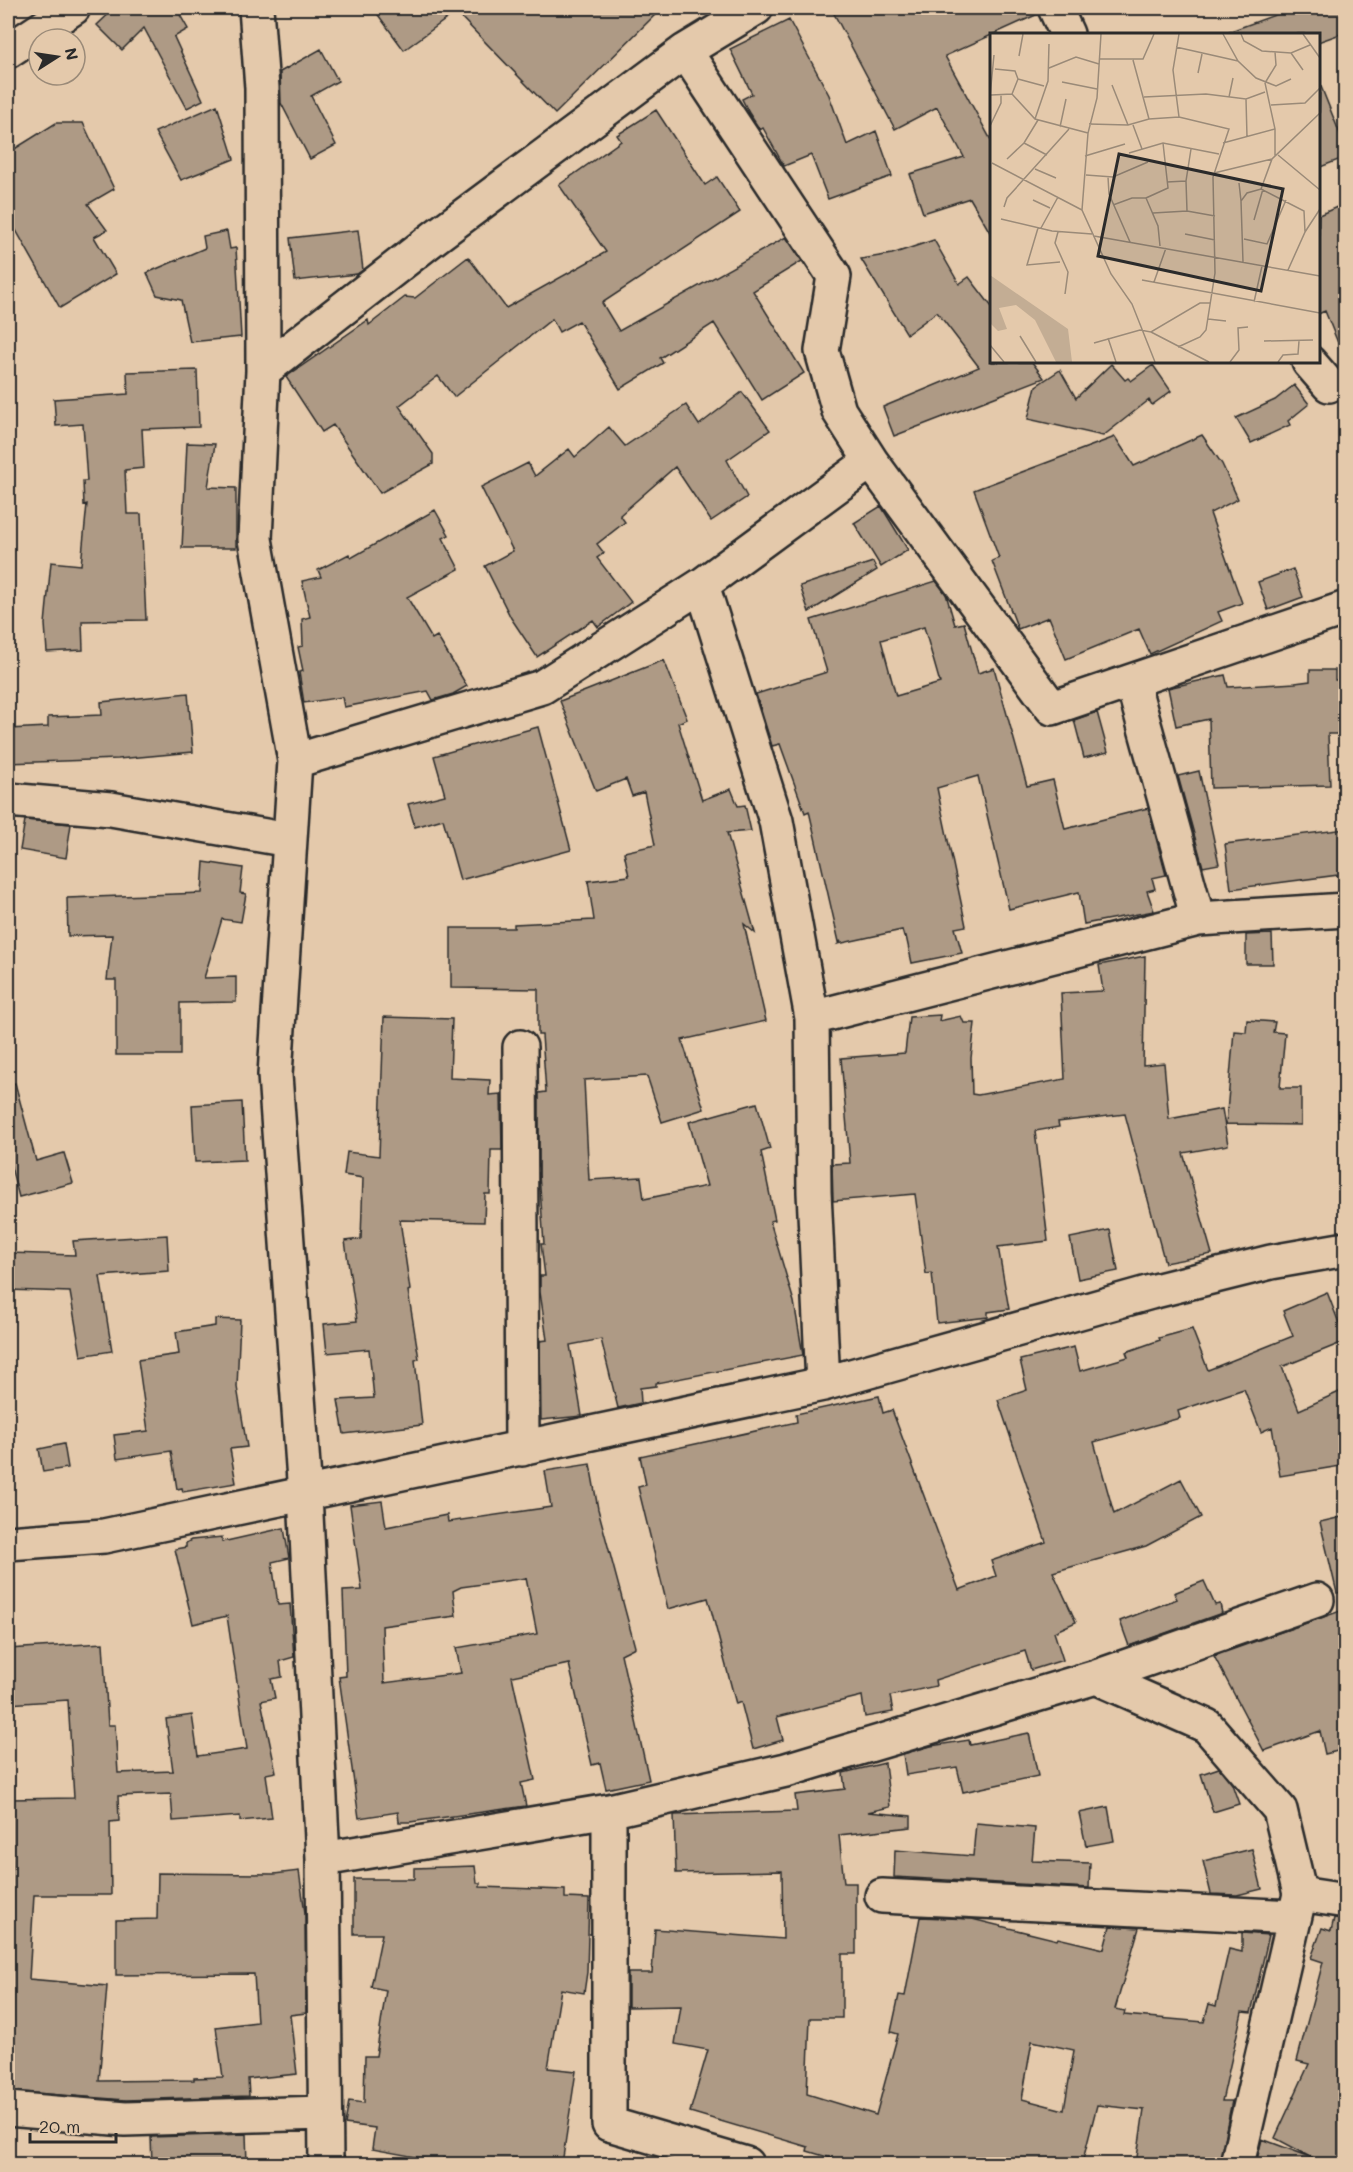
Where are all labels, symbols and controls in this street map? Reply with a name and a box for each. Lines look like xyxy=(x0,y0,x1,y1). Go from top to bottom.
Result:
north arrow xyxy=(27,27,87,87)
inset map xyxy=(990,33,1320,363)
text: N xyxy=(61,46,84,62)
scale bar xyxy=(30,2106,116,2144)
text: 20 m xyxy=(39,2114,80,2138)

